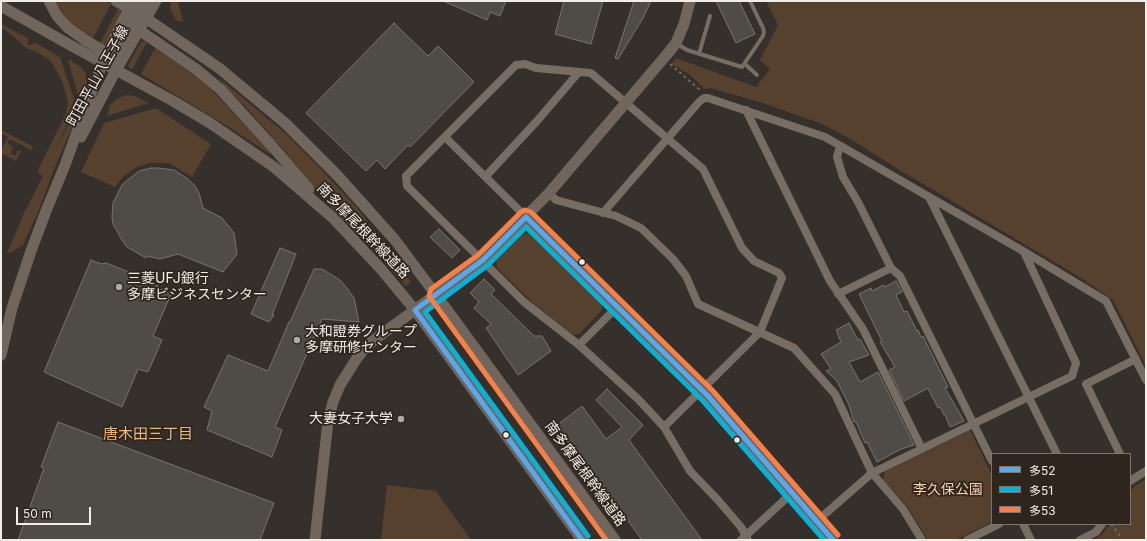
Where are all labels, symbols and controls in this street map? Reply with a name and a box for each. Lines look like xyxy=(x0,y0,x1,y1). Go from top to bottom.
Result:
street label: 町田平山八王子線 xyxy=(64,23,132,129)
street label: 南多摩尾根幹線道路 xyxy=(313,180,413,282)
unlabelled marker xyxy=(577,257,587,267)
place label: 三菱UFJ銀行 多摩ビジネスセンター xyxy=(127,271,267,304)
marker: 三菱UFJ銀行 多摩ビジネスセンター xyxy=(114,282,124,292)
place label: 大和證券グループ 多摩研修センター xyxy=(305,324,417,356)
marker: 大和證券グループ 多摩研修センター xyxy=(292,335,302,345)
place label: 大妻女子大学 xyxy=(309,411,393,427)
marker: 大妻女子大学 xyxy=(396,414,406,424)
street label: 南多摩尾根幹線道路 xyxy=(541,418,629,530)
district label: 唐木田三丁目 xyxy=(103,425,193,443)
unlabelled marker xyxy=(501,430,511,440)
unlabelled marker xyxy=(732,435,742,445)
legend xyxy=(991,453,1131,525)
text: 多52 xyxy=(1029,463,1056,478)
park label: 李久保公園 xyxy=(913,482,983,498)
text: 多51 xyxy=(1029,483,1053,498)
scale bar xyxy=(18,499,93,525)
text: 多53 xyxy=(1029,503,1056,518)
text: 50 m xyxy=(23,506,52,521)

